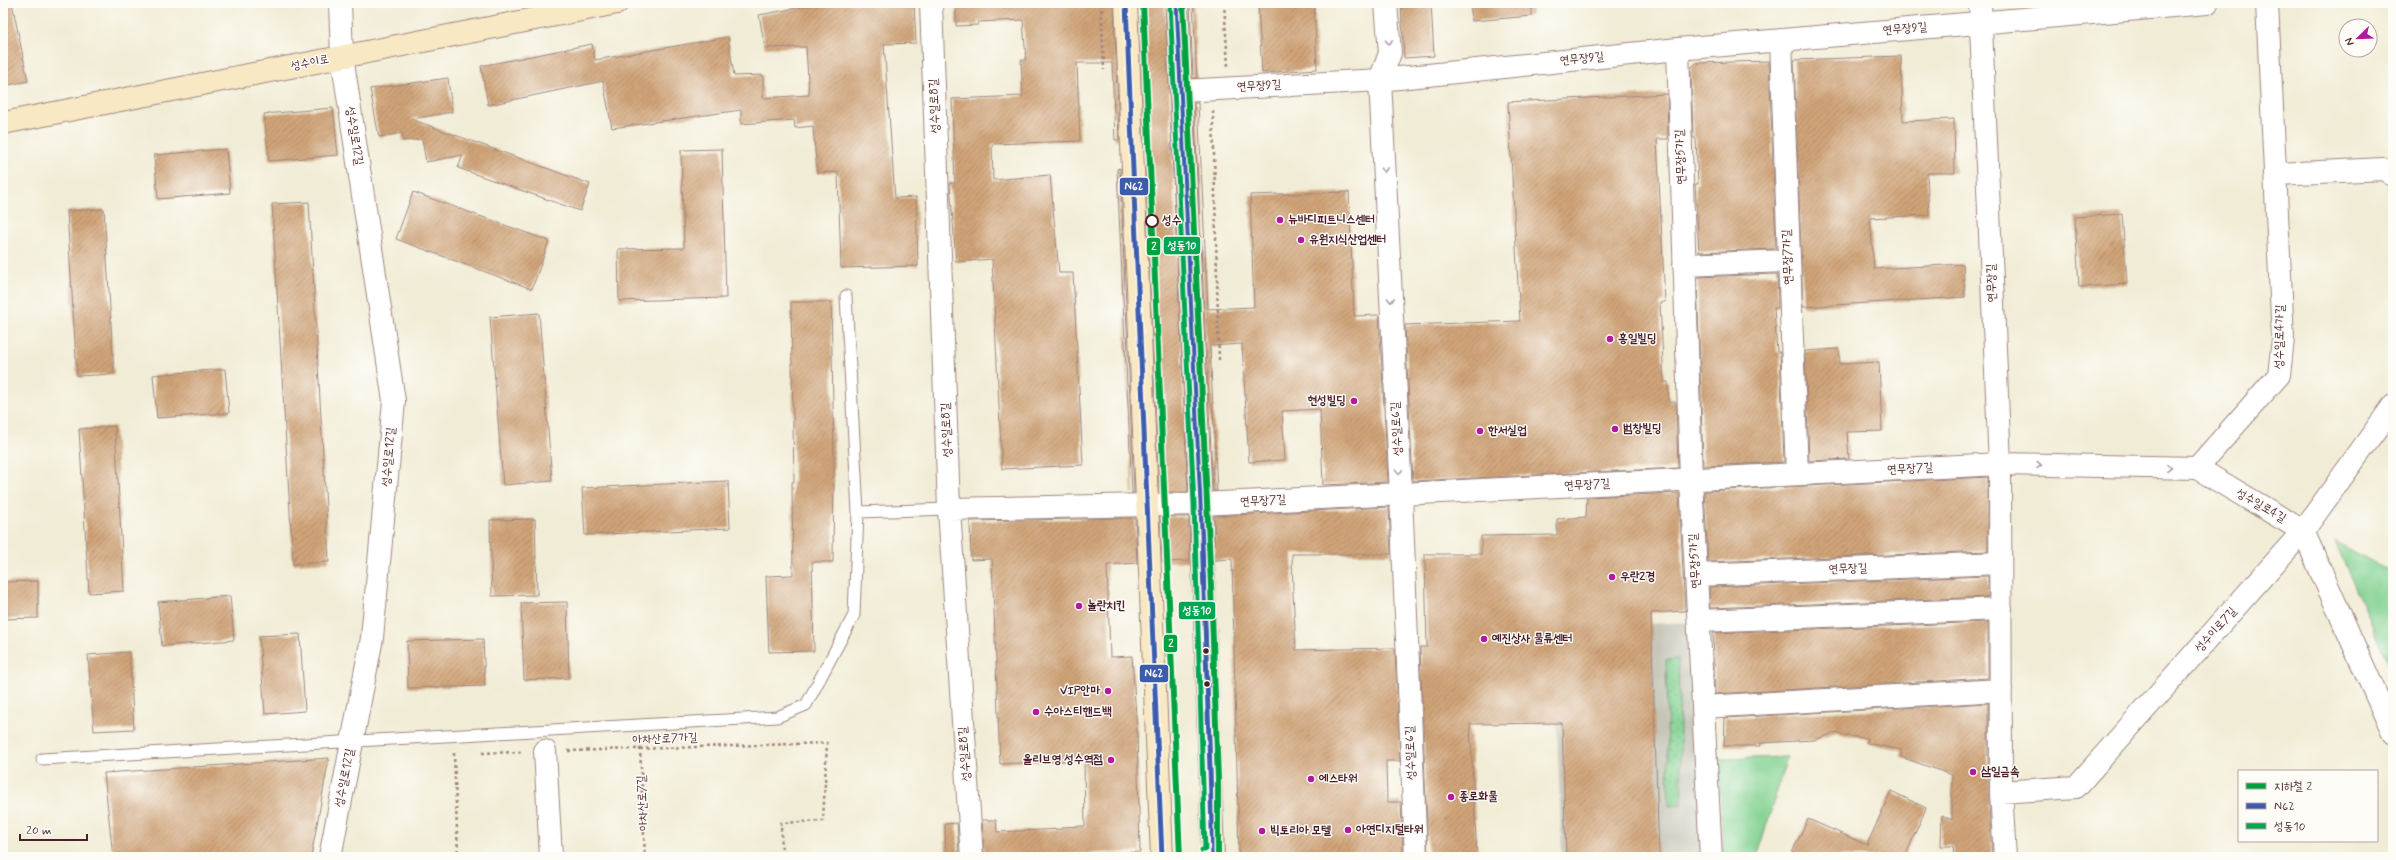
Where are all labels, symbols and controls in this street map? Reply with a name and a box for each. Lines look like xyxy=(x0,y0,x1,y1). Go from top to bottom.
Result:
north arrow xyxy=(2338,18,2378,58)
street label: 연무장9길 xyxy=(1882,19,1928,39)
text: N xyxy=(2342,35,2358,48)
one-way arrow xyxy=(1384,39,1393,45)
street label: 연무장9길 xyxy=(1559,49,1605,69)
street label: 성수이로 xyxy=(290,51,330,75)
street label: 연무장9길 xyxy=(1236,77,1282,95)
street label: 성수일로8길 xyxy=(926,78,944,134)
street label: 성수일로12길 xyxy=(341,105,367,167)
street label: 연무장5가길 xyxy=(1672,129,1690,185)
one-way arrow xyxy=(1380,167,1388,173)
line badge: N62 xyxy=(1119,177,1149,196)
text: N62 xyxy=(1125,180,1144,194)
place label: 뉴바디피트니스센터 xyxy=(1288,212,1375,228)
place label: 성수 xyxy=(1161,213,1182,229)
marker: 성수 xyxy=(1145,214,1159,228)
marker: 뉴바디피트니스센터 xyxy=(1275,215,1285,225)
street label: 연무장7가길 xyxy=(1779,229,1797,285)
place label: 유원지식산업센터 xyxy=(1309,232,1386,248)
marker: 유원지식산업센터 xyxy=(1296,235,1306,245)
line badge: 성동10 xyxy=(1163,236,1201,255)
line badge: 2 xyxy=(1146,237,1161,256)
text: 성동10 xyxy=(1168,239,1196,253)
text: 2 xyxy=(1151,240,1157,254)
street label: 연무장길 xyxy=(1983,263,2001,303)
one-way arrow xyxy=(1386,297,1395,303)
street label: 성수일로4가길 xyxy=(2271,304,2289,370)
place label: 홍일빌딩 xyxy=(1618,331,1657,347)
marker: 홍일빌딩 xyxy=(1605,334,1615,344)
place label: 현성빌딩 xyxy=(1307,393,1346,409)
marker: 현성빌딩 xyxy=(1349,396,1359,406)
street label: 성수일로6길 xyxy=(1388,401,1406,457)
street label: 성수일로8길 xyxy=(938,402,956,458)
place label: 범창빌딩 xyxy=(1623,421,1662,437)
place label: 한서실업 xyxy=(1487,423,1527,439)
marker: 범창빌딩 xyxy=(1610,424,1620,434)
street label: 성수일로12길 xyxy=(378,426,400,487)
marker: 한서실업 xyxy=(1475,426,1485,436)
street label: 연무장7길 xyxy=(1887,460,1934,478)
one-way arrow xyxy=(2036,461,2042,469)
one-way arrow xyxy=(2166,464,2172,472)
one-way arrow xyxy=(1395,469,1404,475)
street label: 연무장7길 xyxy=(1564,476,1611,494)
street label: 성수일로4길 xyxy=(2233,485,2289,527)
street label: 연무장7길 xyxy=(1240,492,1287,510)
street label: 연무장5가길 xyxy=(1686,533,1704,589)
street label: 연무장길 xyxy=(1828,560,1868,578)
place label: 우란2경 xyxy=(1620,569,1655,585)
marker: 우란2경 xyxy=(1607,572,1617,582)
place label: 놀란치킨 xyxy=(1087,598,1126,614)
marker: 놀란치킨 xyxy=(1074,601,1084,611)
line badge: 성동10 xyxy=(1178,601,1216,620)
text: 성동10 xyxy=(1183,604,1211,618)
street label: 성수이로7길 xyxy=(2191,604,2241,656)
place label: 예진상사 물류센터 xyxy=(1491,631,1573,647)
line badge: 2 xyxy=(1163,634,1178,653)
marker: 예진상사 물류센터 xyxy=(1479,634,1489,644)
text: 2 xyxy=(1168,637,1174,651)
unlabelled marker xyxy=(1201,646,1211,656)
line badge: N62 xyxy=(1139,664,1169,683)
text: N62 xyxy=(1145,667,1164,681)
unlabelled marker xyxy=(1202,679,1212,689)
place label: VIP안마 xyxy=(1060,683,1101,699)
marker: VIP안마 xyxy=(1103,686,1113,696)
place label: 수아스티핸드백 xyxy=(1044,704,1112,720)
marker: 수아스티핸드백 xyxy=(1031,707,1041,717)
street label: 성수일로6길 xyxy=(1402,725,1420,780)
street label: 성수일로8길 xyxy=(955,726,975,782)
street label: 아차산로7가길 xyxy=(632,730,698,748)
street label: 성수일로12길 xyxy=(331,747,359,809)
place label: 올리브영 성수역점 xyxy=(1023,752,1103,768)
marker: 올리브영 성수역점 xyxy=(1106,755,1116,765)
place label: 삼일금속 xyxy=(1981,764,2020,780)
marker: 삼일금속 xyxy=(1968,767,1978,777)
legend xyxy=(2238,770,2378,842)
place label: 에스타워 xyxy=(1318,771,1358,787)
marker: 에스타워 xyxy=(1306,774,1316,784)
street label: 아차산로7길 xyxy=(634,775,652,831)
text: 지하철 2 xyxy=(2274,779,2312,795)
place label: 종로화물 xyxy=(1459,789,1498,805)
marker: 종로화물 xyxy=(1446,792,1456,802)
text: N62 xyxy=(2274,799,2294,815)
scale bar xyxy=(20,816,87,842)
text: 성동10 xyxy=(2274,819,2306,835)
place label: 아연디지털타워 xyxy=(1356,822,1424,838)
text: 20 m xyxy=(26,823,52,839)
place label: 빅토리아 모텔 xyxy=(1270,823,1332,839)
marker: 아연디지털타워 xyxy=(1343,825,1353,835)
marker: 빅토리아 모텔 xyxy=(1257,826,1267,836)

